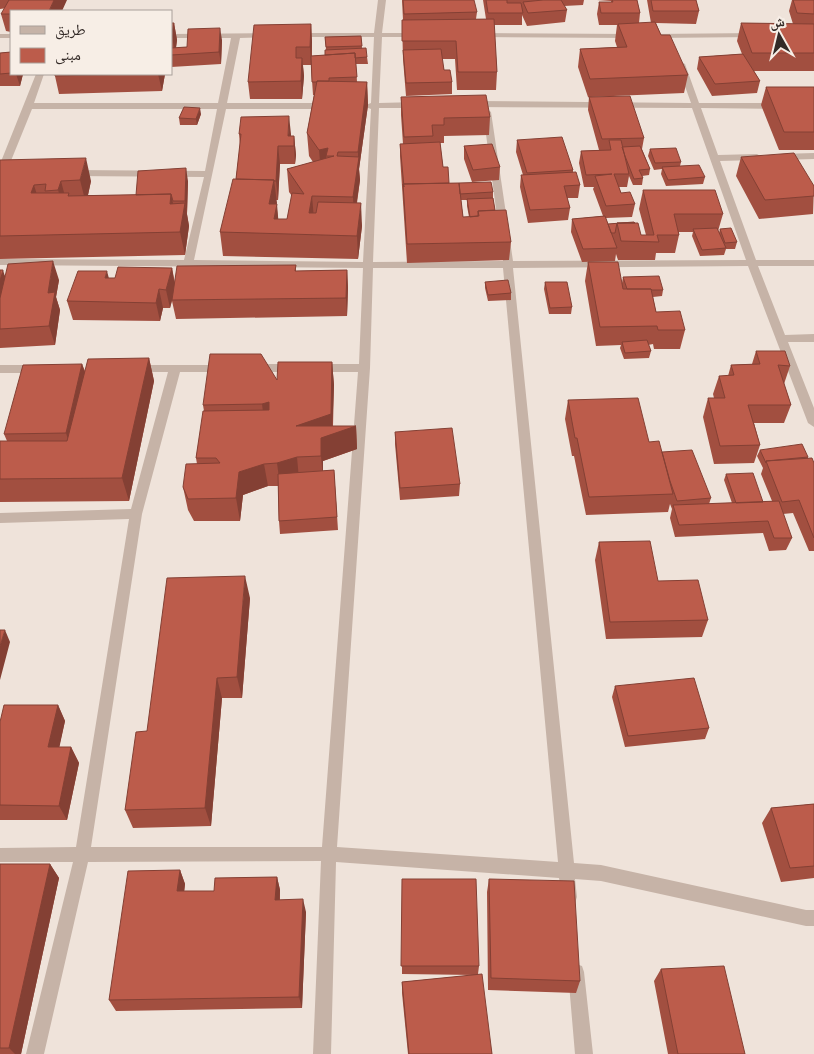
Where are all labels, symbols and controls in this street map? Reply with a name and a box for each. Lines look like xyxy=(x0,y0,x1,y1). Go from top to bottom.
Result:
legend xyxy=(10,10,172,75)
north arrow xyxy=(754,10,804,60)
text: ش xyxy=(769,13,786,32)
text: طريق xyxy=(55,21,86,40)
text: مبنى xyxy=(55,46,81,65)

